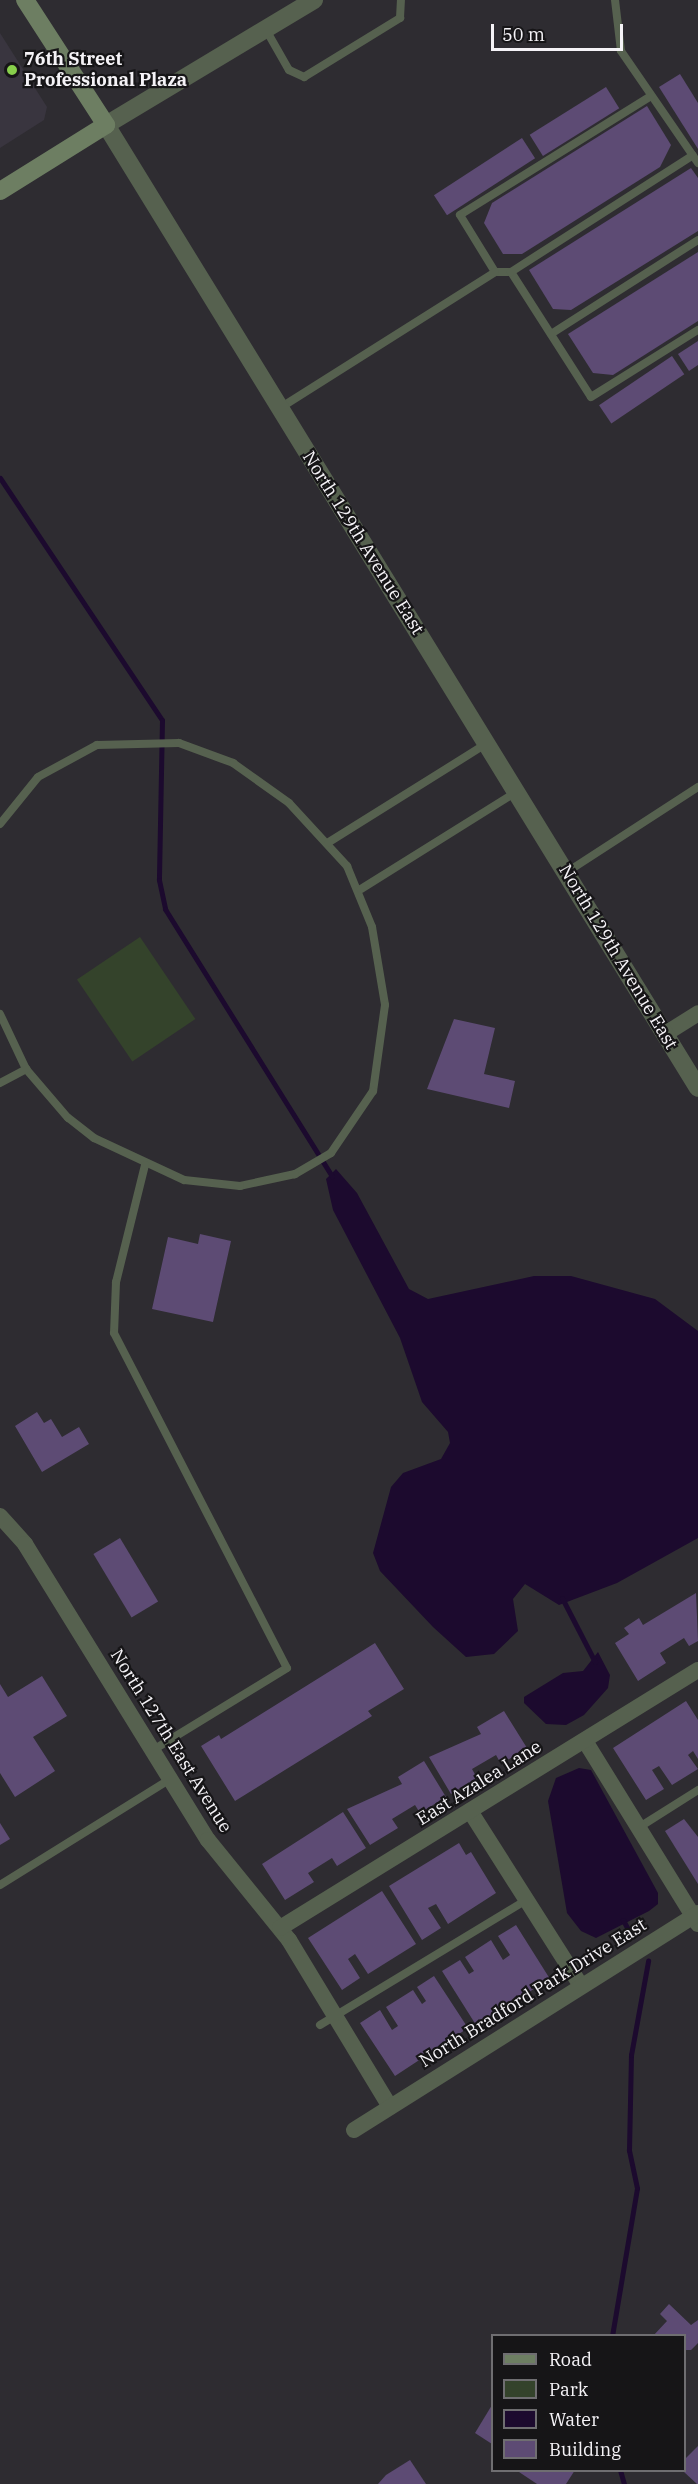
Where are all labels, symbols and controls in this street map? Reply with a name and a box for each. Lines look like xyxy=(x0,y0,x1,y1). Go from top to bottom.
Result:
scale bar xyxy=(494,12,626,50)
text: 50 m xyxy=(502,23,545,46)
place label: 76th Street Professional Plaza xyxy=(24,49,187,92)
marker: 76th Street Professional Plaza xyxy=(5,63,19,77)
street label: North 129th Avenue East xyxy=(298,447,428,639)
street label: North 129th Avenue East xyxy=(554,861,682,1053)
street label: North 127th East Avenue xyxy=(106,1645,236,1837)
street label: East Azalea Lane xyxy=(413,1736,545,1830)
street label: North Bradford Park Drive East xyxy=(416,1914,650,2072)
legend xyxy=(491,2334,686,2472)
text: Road xyxy=(549,2348,592,2371)
text: Park xyxy=(549,2378,588,2401)
text: Water xyxy=(549,2408,599,2431)
text: Building xyxy=(549,2438,621,2461)

